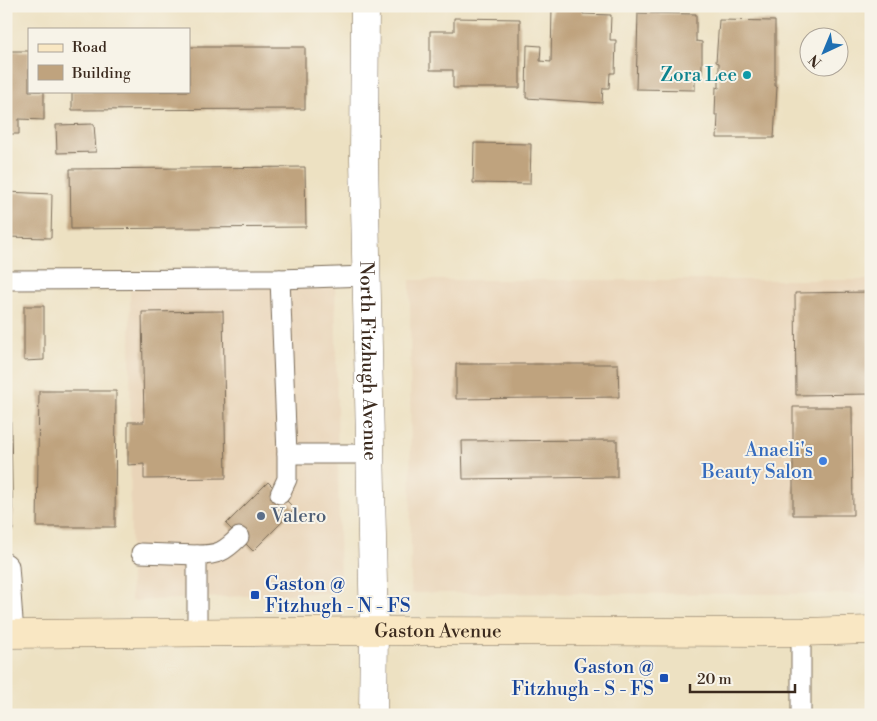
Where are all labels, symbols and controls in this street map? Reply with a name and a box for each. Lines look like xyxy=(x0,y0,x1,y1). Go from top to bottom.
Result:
legend xyxy=(28,28,190,92)
north arrow xyxy=(800,28,850,78)
text: Road xyxy=(72,38,107,57)
text: N xyxy=(805,50,826,71)
place label: Zora Lee xyxy=(661,63,737,87)
text: Building xyxy=(71,64,131,83)
marker: Zora Lee xyxy=(741,69,753,81)
street label: North Fitzhugh Avenue xyxy=(354,261,382,461)
place label: Anaeli's Beauty Salon xyxy=(701,438,813,484)
marker: Anaeli's Beauty Salon xyxy=(817,455,829,467)
place label: Valero xyxy=(270,504,326,528)
marker: Valero xyxy=(255,510,267,522)
place label: Gaston @ Fitzhugh - N - FS xyxy=(265,572,411,618)
marker: Gaston @ Fitzhugh - N - FS xyxy=(249,589,261,601)
street label: Gaston Avenue xyxy=(374,619,502,643)
place label: Gaston @ Fitzhugh - S - FS xyxy=(512,655,654,701)
scale bar xyxy=(690,661,794,693)
text: 20 m xyxy=(697,670,732,689)
marker: Gaston @ Fitzhugh - S - FS xyxy=(658,672,670,684)

